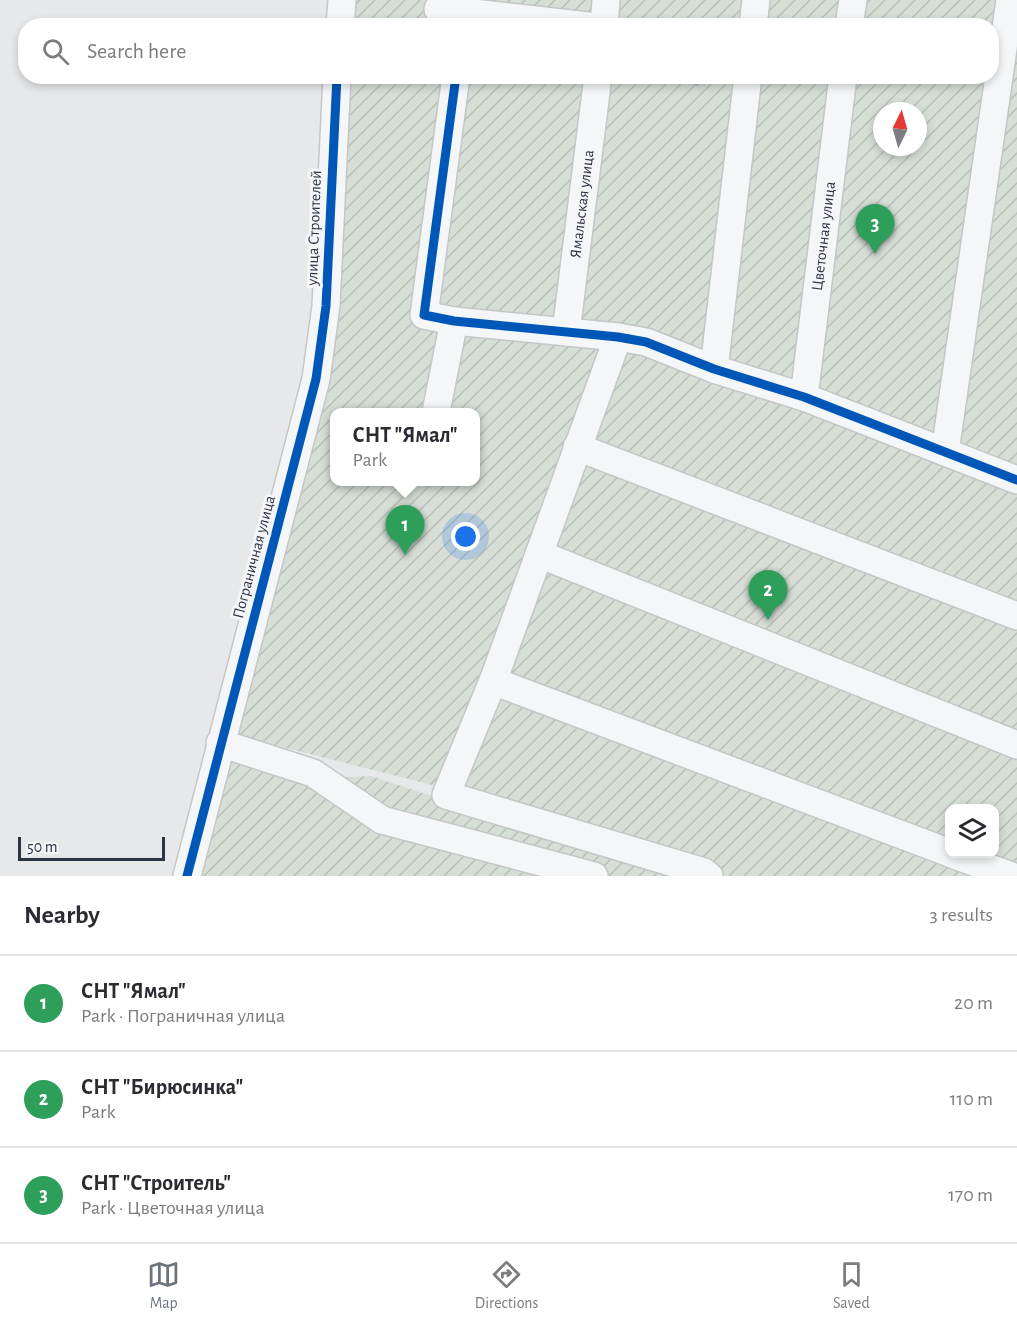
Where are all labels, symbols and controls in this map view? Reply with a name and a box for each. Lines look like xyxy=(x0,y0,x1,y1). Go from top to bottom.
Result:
search box xyxy=(18,18,999,84)
icon: search xyxy=(39,35,72,68)
text: Search here xyxy=(87,40,186,62)
north arrow xyxy=(873,102,927,156)
street label: Ямальская улица xyxy=(567,149,597,259)
street label: улица Строителей xyxy=(304,170,325,287)
street label: Цветочная улица xyxy=(809,180,838,292)
pin: 3 xyxy=(856,204,894,254)
popup xyxy=(330,408,480,486)
text: СНТ "Ямал" xyxy=(353,424,457,446)
text: Park xyxy=(353,450,387,470)
street label: Пограничная улица xyxy=(230,494,279,621)
pin: 1 xyxy=(386,506,424,555)
your location xyxy=(451,522,480,551)
pin: 2 xyxy=(748,570,788,620)
map controls xyxy=(945,804,999,858)
button: layers xyxy=(945,804,999,858)
scale bar xyxy=(18,834,165,862)
text: 50 m xyxy=(27,839,58,855)
text: Nearby xyxy=(24,902,100,928)
text: 3 results xyxy=(929,905,993,925)
text: СНТ "Ямал" xyxy=(81,980,186,1002)
text: 1 xyxy=(40,993,47,1013)
text: 20 m xyxy=(954,993,993,1013)
text: Park · Пограничная улица xyxy=(81,1006,285,1026)
text: СНТ "Бирюсинка" xyxy=(81,1076,243,1098)
text: 2 xyxy=(39,1089,48,1109)
text: 110 m xyxy=(949,1089,993,1109)
text: Park xyxy=(81,1102,116,1122)
text: СНТ "Строитель" xyxy=(81,1172,231,1194)
text: 3 xyxy=(39,1185,48,1205)
text: 170 m xyxy=(948,1185,993,1205)
text: Park · Цветочная улица xyxy=(81,1198,265,1218)
tab: Map xyxy=(147,1258,180,1313)
tab: Directions xyxy=(475,1258,539,1313)
tab: Saved xyxy=(833,1258,870,1313)

